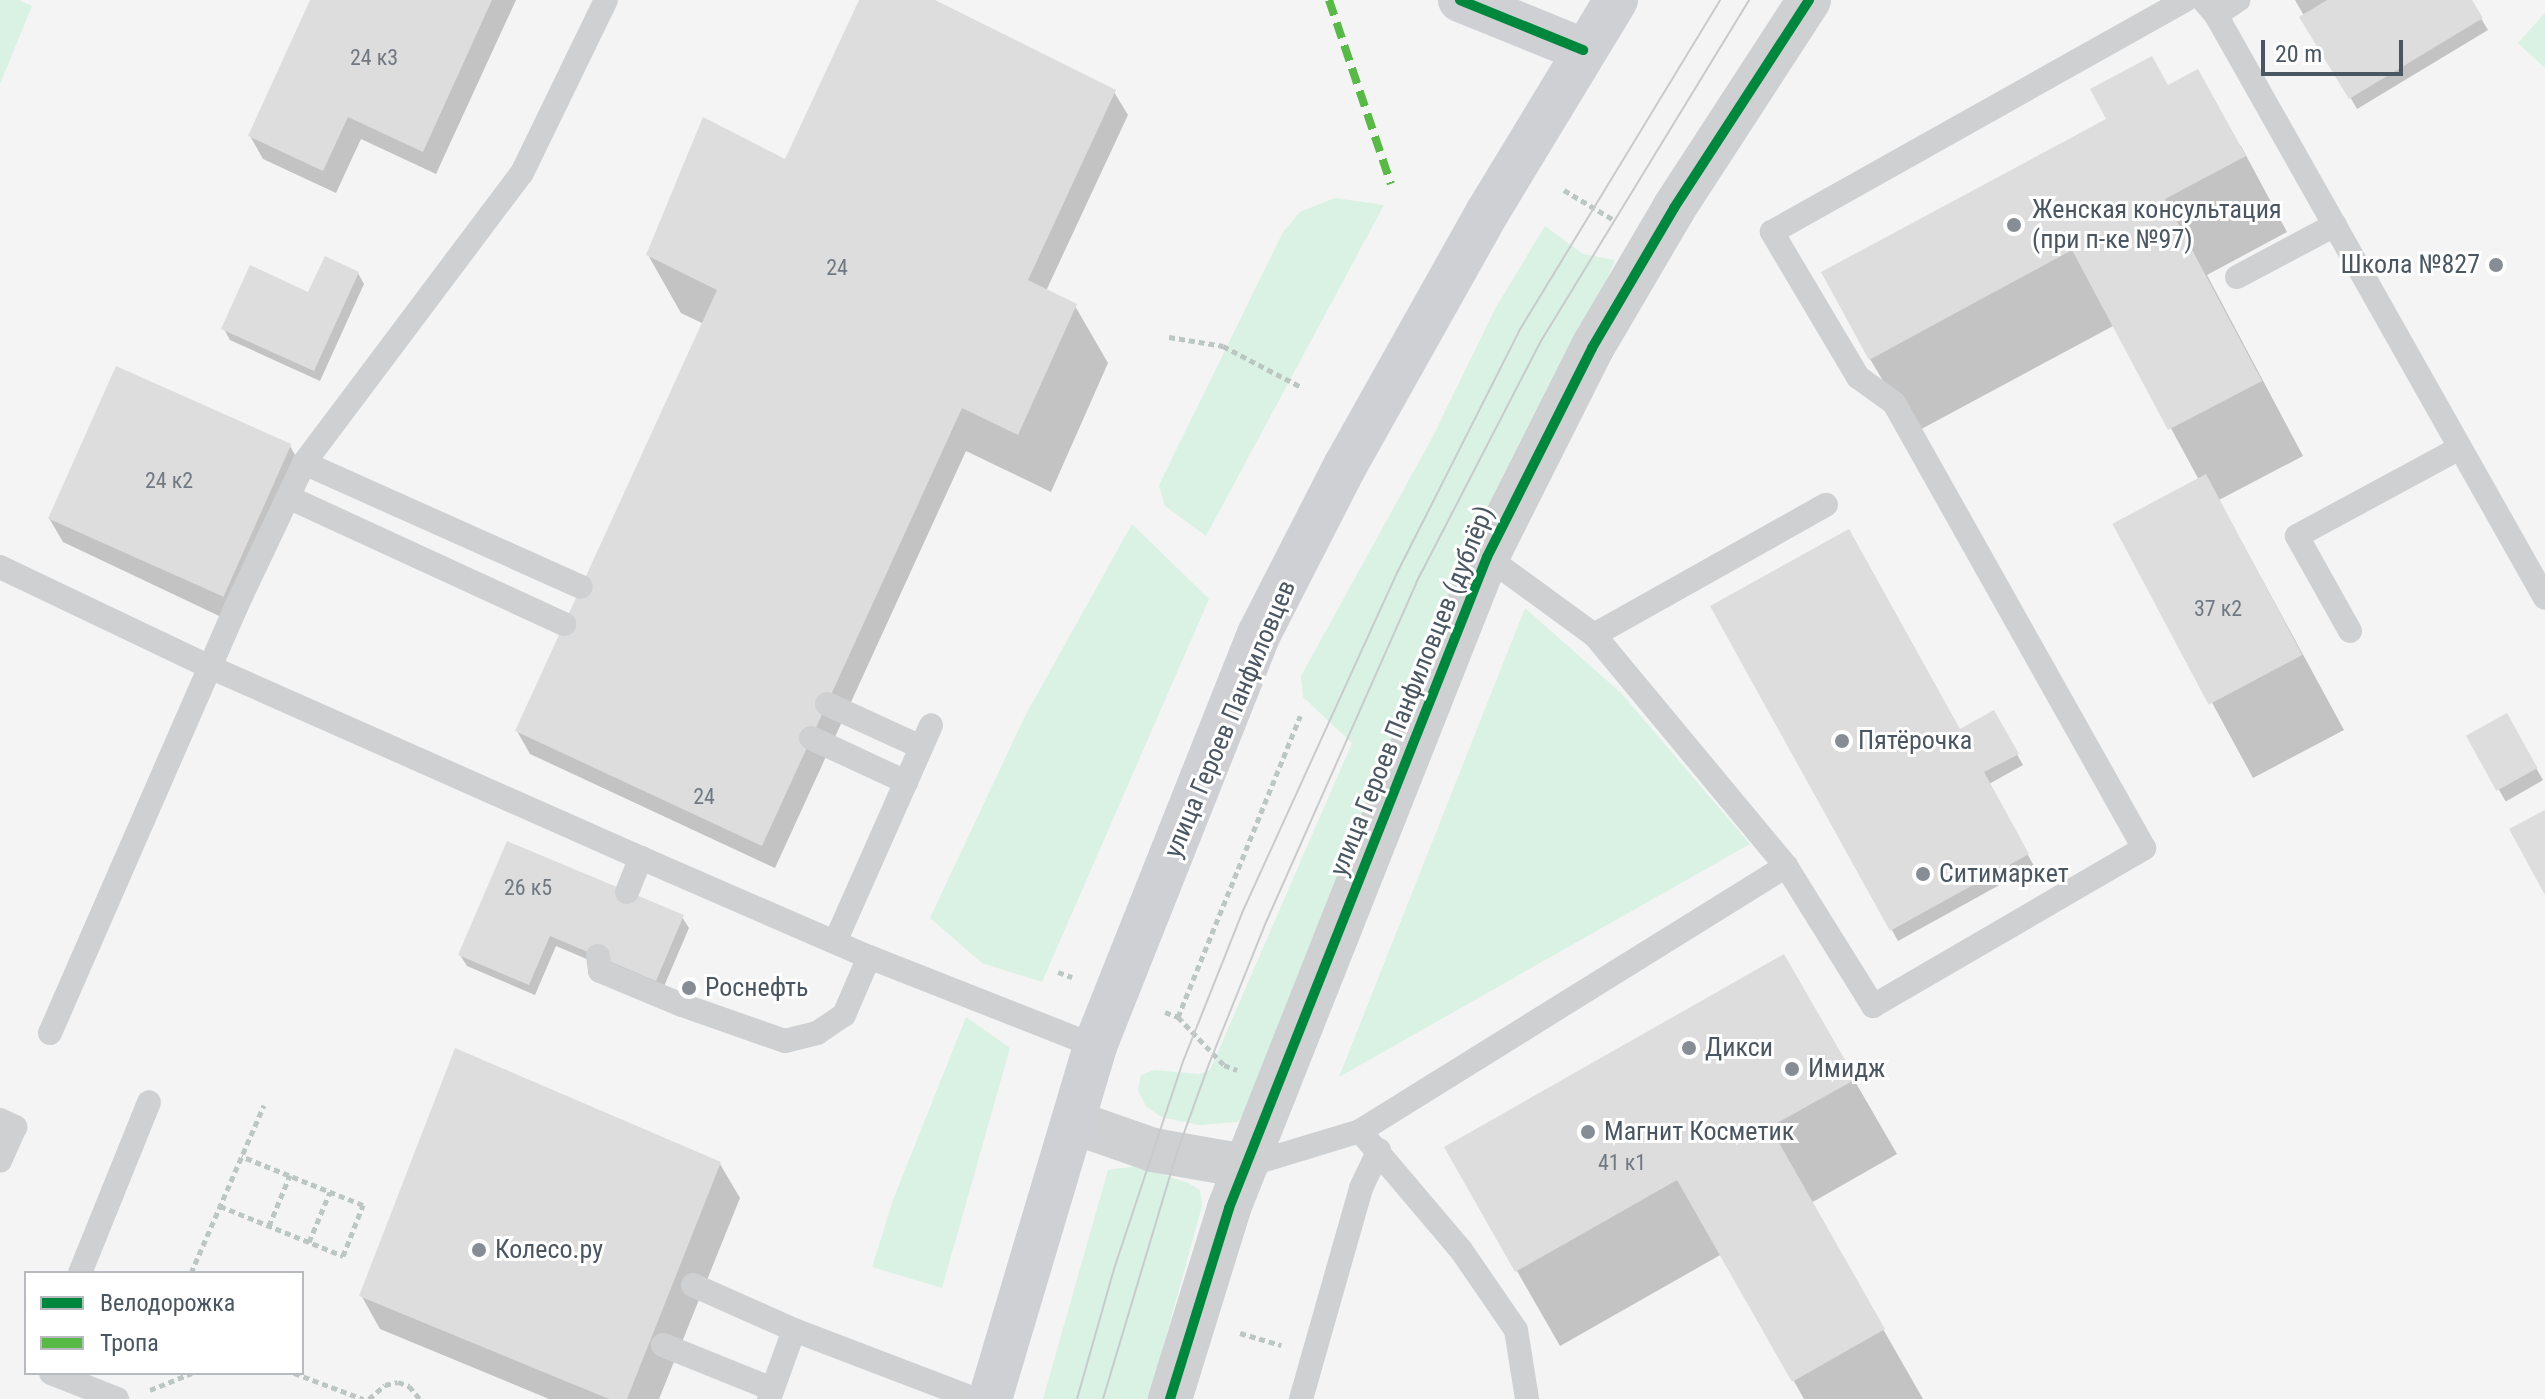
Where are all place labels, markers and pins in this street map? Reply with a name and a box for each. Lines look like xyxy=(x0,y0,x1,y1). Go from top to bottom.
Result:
place label: Женская консультация (при п-ке №97) xyxy=(2032,194,2281,256)
marker: Женская консультация (при п-ке №97) xyxy=(2003,214,2025,236)
place label: Школа №827 xyxy=(2341,249,2480,281)
marker: Школа №827 xyxy=(2487,256,2505,274)
place label: Пятёрочка xyxy=(1858,725,1972,757)
marker: Пятёрочка xyxy=(1833,732,1851,750)
place label: Ситимаркет xyxy=(1939,858,2069,890)
marker: Ситимаркет xyxy=(1914,865,1932,883)
place label: Роснефть xyxy=(705,972,809,1004)
marker: Роснефть xyxy=(680,979,698,997)
place label: Дикси xyxy=(1705,1032,1773,1064)
marker: Дикси xyxy=(1680,1039,1698,1057)
place label: Имидж xyxy=(1808,1053,1885,1085)
marker: Имидж xyxy=(1783,1060,1801,1078)
place label: Магнит Косметик xyxy=(1604,1116,1794,1148)
marker: Магнит Косметик xyxy=(1579,1123,1597,1141)
place label: Колесо.ру xyxy=(495,1234,603,1266)
marker: Колесо.ру xyxy=(470,1241,488,1259)

